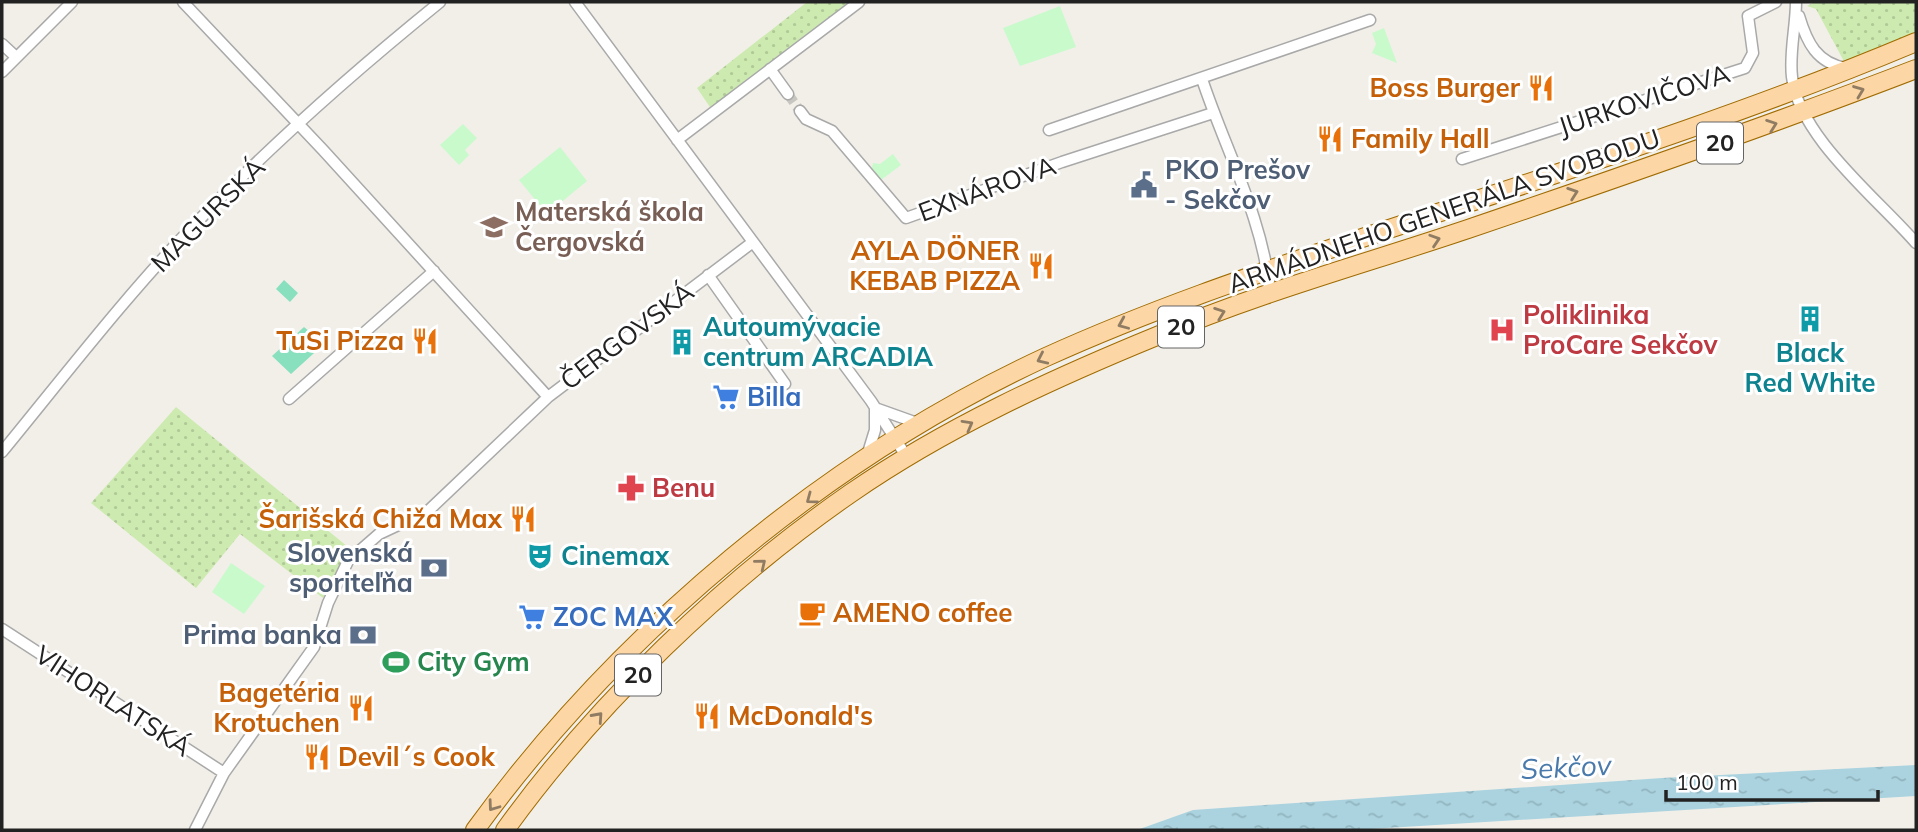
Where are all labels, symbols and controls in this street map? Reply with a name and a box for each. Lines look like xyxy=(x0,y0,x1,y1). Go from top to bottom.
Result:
street label: JURKOVIČOVA xyxy=(1554,56,1734,143)
place label: Boss Burger xyxy=(1369,71,1521,104)
restaurant icon: Boss Burger xyxy=(1526,73,1556,103)
one-way arrow xyxy=(1853,85,1865,99)
one-way arrow xyxy=(1765,119,1777,133)
street label: ARMÁDNEHO GENERÁLA SVOBODU xyxy=(1224,121,1664,300)
place label: Family Hall xyxy=(1351,122,1489,155)
road number: 20 xyxy=(1697,122,1743,163)
restaurant icon: Family Hall xyxy=(1315,124,1345,154)
street label: EXNÁROVA xyxy=(914,148,1060,229)
street label: MAGURSKÁ xyxy=(144,151,272,279)
place label: PKO Prešov - Sekčov xyxy=(1165,153,1311,216)
public building icon: PKO Prešov - Sekčov xyxy=(1129,170,1159,200)
one-way arrow xyxy=(1566,187,1579,201)
place label: Materská škola Čergovská xyxy=(515,195,704,258)
school or university icon: Materská škola Čergovská xyxy=(479,212,509,242)
place label: AYLA DÖNER KEBAB PIZZA xyxy=(849,234,1020,297)
one-way arrow xyxy=(1429,234,1441,248)
restaurant icon: AYLA DÖNER KEBAB PIZZA xyxy=(1026,251,1056,281)
street label: ČERGOVSKÁ xyxy=(553,275,700,396)
place label: Poliklinika ProCare Sekčov xyxy=(1523,298,1718,361)
building icon: Black Red White xyxy=(1795,304,1825,334)
road number: 20 xyxy=(1158,306,1204,348)
one-way arrow xyxy=(1213,307,1225,321)
place label: Autoumývacie centrum ARCADIA xyxy=(703,310,934,373)
hospital icon: Poliklinika ProCare Sekčov xyxy=(1487,315,1517,345)
one-way arrow xyxy=(1118,316,1130,330)
place label: TuSi Pizza xyxy=(276,324,404,357)
restaurant icon: TuSi Pizza xyxy=(410,326,440,356)
building icon: Autoumývacie centrum ARCADIA xyxy=(667,327,697,357)
place label: Black Red White xyxy=(1745,336,1876,399)
one-way arrow xyxy=(1037,351,1049,365)
place label: Billa xyxy=(747,380,801,413)
supermarket icon: Billa xyxy=(711,382,741,412)
one-way arrow xyxy=(960,420,973,433)
place label: Benu xyxy=(652,471,715,504)
pharmacy icon: Benu xyxy=(616,473,646,503)
one-way arrow xyxy=(806,490,819,503)
place label: Šarišská Chiža Max xyxy=(258,502,503,535)
restaurant icon: Šarišská Chiža Max xyxy=(508,504,538,534)
place label: Slovenská sporiteľňa xyxy=(287,536,413,599)
place label: Cinemax xyxy=(561,539,670,572)
theatre icon: Cinemax xyxy=(525,541,555,571)
bank icon: Slovenská sporiteľňa xyxy=(419,553,449,583)
one-way arrow xyxy=(752,560,765,572)
place label: AMENO coffee xyxy=(833,596,1013,629)
cafe icon: AMENO coffee xyxy=(797,598,827,628)
place label: ZOC MAX xyxy=(553,600,674,633)
supermarket icon: ZOC MAX xyxy=(517,602,547,632)
place label: Prima banka xyxy=(183,618,342,651)
bank icon: Prima banka xyxy=(348,620,378,650)
street label: VIHORLATSKÁ xyxy=(29,638,198,763)
place label: City Gym xyxy=(417,645,530,678)
sports icon: City Gym xyxy=(381,647,411,677)
road number: 20 xyxy=(615,654,661,696)
place label: Bagetéria Krotuchen xyxy=(213,676,340,739)
restaurant icon: Bagetéria Krotuchen xyxy=(346,693,376,723)
place label: McDonald's xyxy=(728,699,873,732)
restaurant icon: McDonald's xyxy=(692,701,722,731)
one-way arrow xyxy=(590,712,602,725)
place label: Devil´s Cook xyxy=(338,740,495,773)
restaurant icon: Devil´s Cook xyxy=(302,742,332,772)
water label: Sekčov xyxy=(1520,747,1613,786)
scale bar xyxy=(1666,758,1878,802)
text: 100 m xyxy=(1676,769,1738,795)
one-way arrow xyxy=(489,798,501,811)

